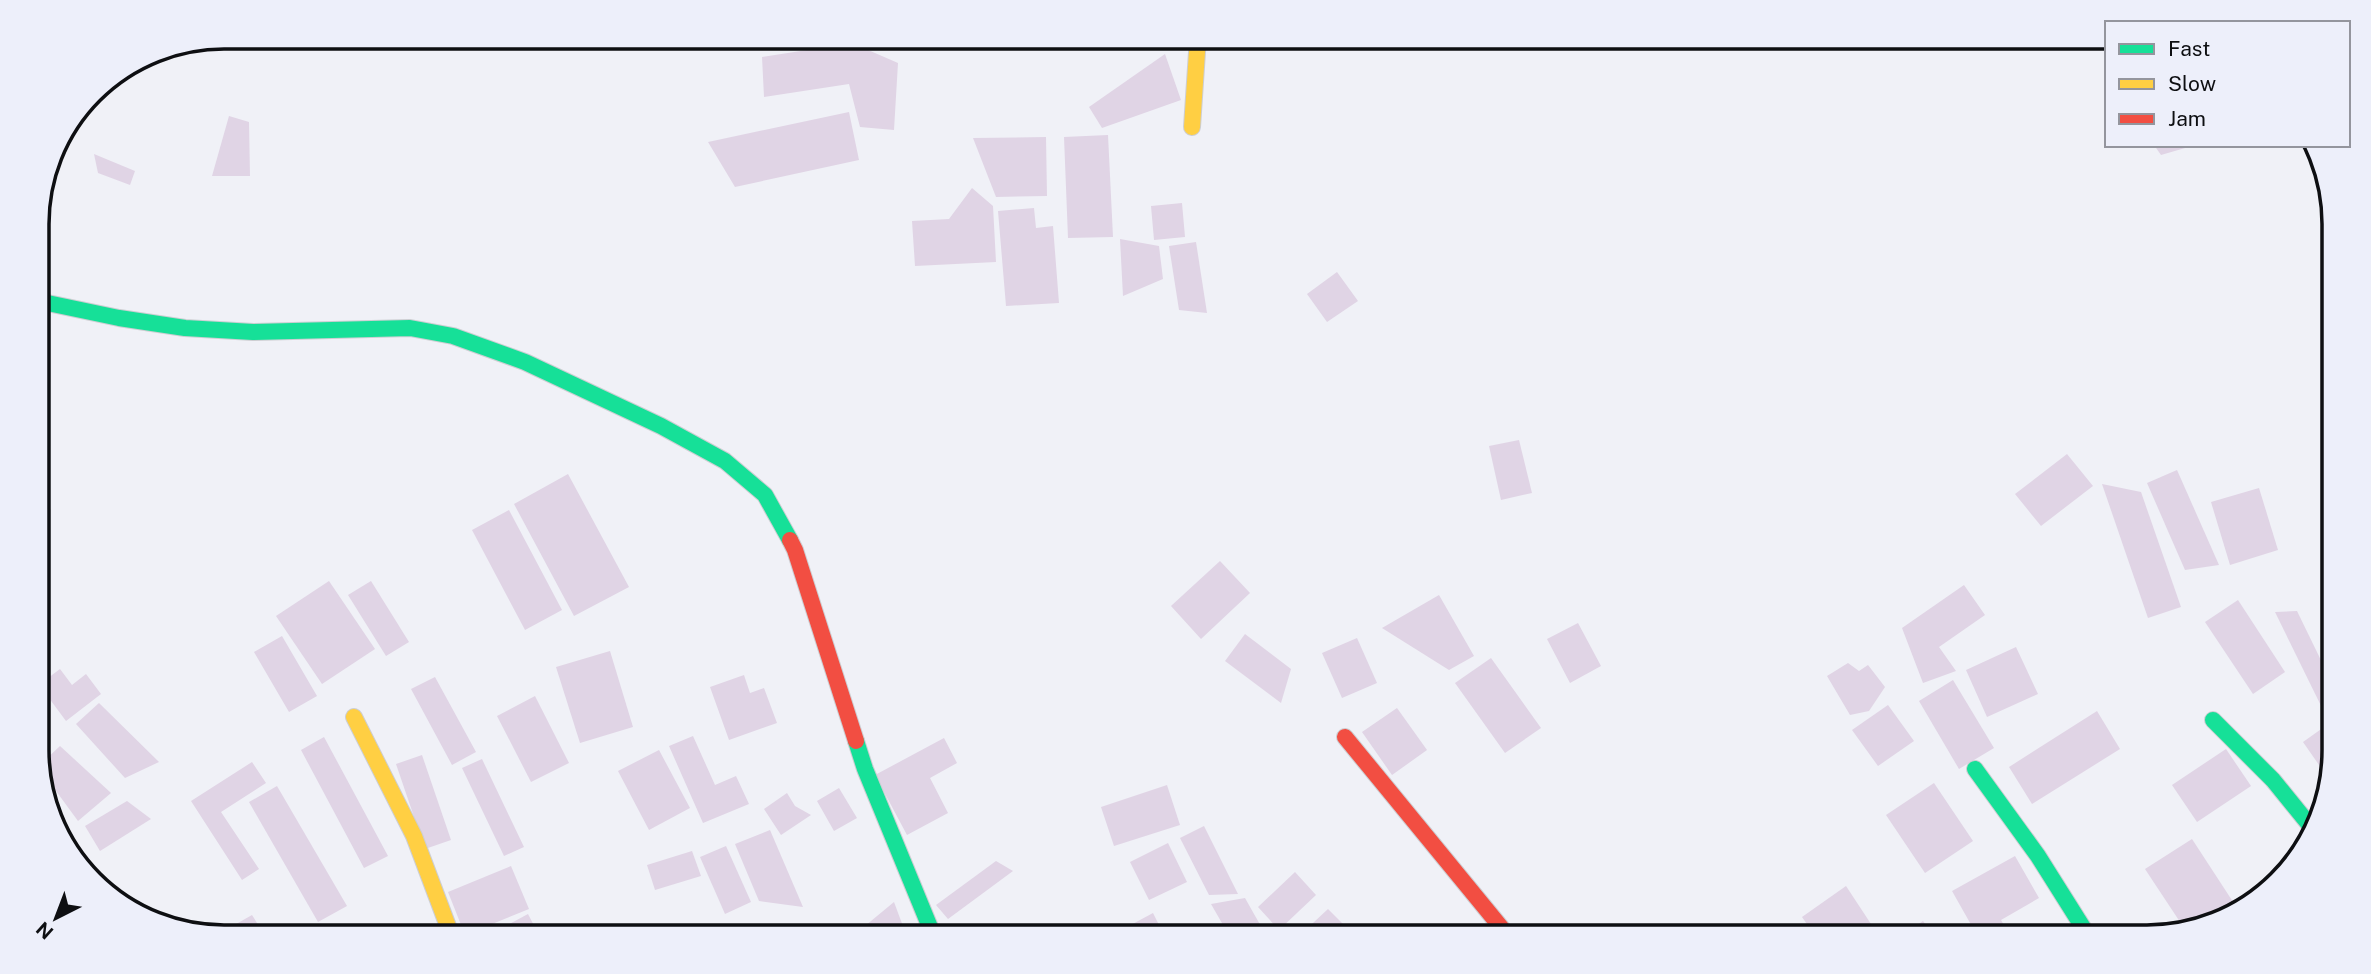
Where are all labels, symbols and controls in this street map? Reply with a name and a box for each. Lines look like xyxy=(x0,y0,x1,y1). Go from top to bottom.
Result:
legend xyxy=(2105,21,2350,147)
text: Fast xyxy=(2168,36,2210,61)
text: Slow xyxy=(2168,71,2216,96)
text: Jam xyxy=(2168,106,2206,131)
north arrow xyxy=(21,883,91,953)
text: N xyxy=(32,917,58,944)

